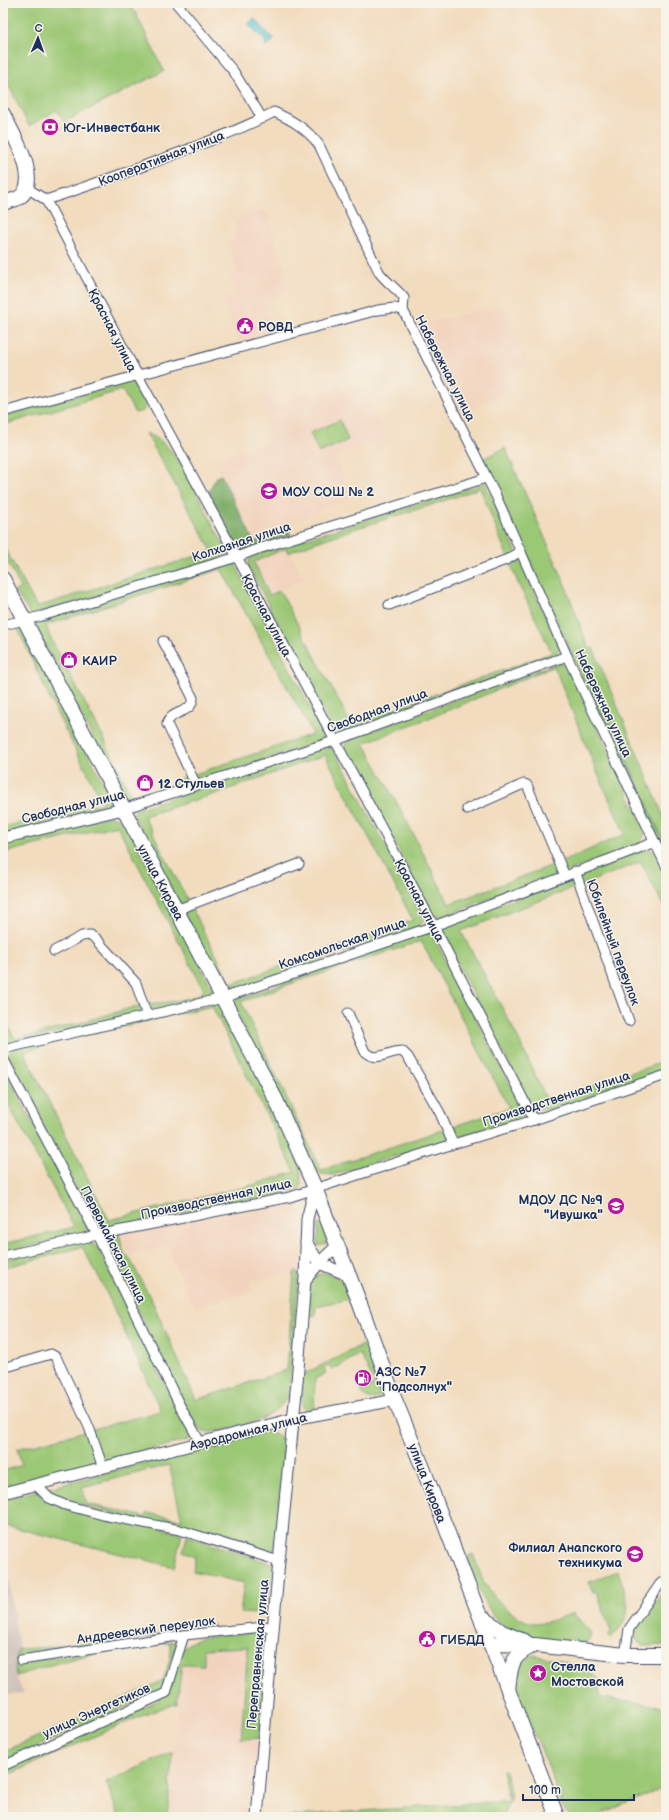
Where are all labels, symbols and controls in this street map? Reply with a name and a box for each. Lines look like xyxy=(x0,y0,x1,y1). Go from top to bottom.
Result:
north arrow xyxy=(18,18,58,58)
text: С xyxy=(34,22,43,35)
bank icon: Юг-Инвестбанк xyxy=(40,117,60,137)
place label: Юг-Инвестбанк xyxy=(63,120,161,136)
street label: Кооперативная улица xyxy=(96,127,227,190)
street label: Красная улица xyxy=(84,286,140,375)
street label: Набережная улица xyxy=(411,313,479,425)
public building icon: РОВД xyxy=(235,316,255,336)
place label: РОВД xyxy=(258,319,293,335)
school or university icon: МОУ СОШ № 2 xyxy=(259,481,279,501)
place label: МОУ СОШ № 2 xyxy=(282,484,374,500)
street label: Колхозная улица xyxy=(190,518,293,565)
street label: Красная улица xyxy=(238,571,295,660)
street label: Набережная улица xyxy=(571,647,635,760)
shop icon: КАИР xyxy=(59,650,79,670)
place label: КАИР xyxy=(82,653,118,669)
street label: Свободная улица xyxy=(325,685,430,737)
shop icon: 12 Стульев xyxy=(135,773,155,793)
place label: 12 Стульев xyxy=(158,776,224,792)
street label: Свободная улица xyxy=(20,786,127,828)
street label: улица Кирова xyxy=(133,842,187,923)
street label: Красная улица xyxy=(391,856,448,945)
street label: Юбилейный переулок xyxy=(583,877,643,1008)
street label: Комсомольская улица xyxy=(277,915,408,973)
street label: Производственная улица xyxy=(481,1067,632,1130)
street label: Производственная улица xyxy=(139,1175,294,1223)
street label: Первомайская улица xyxy=(77,1183,150,1306)
place label: МДОУ ДС №9 "Ивушка" xyxy=(519,1192,603,1223)
school or university icon: МДОУ ДС №9 "Ивушка" xyxy=(606,1196,626,1216)
place label: АЗС №7 "Подсолнух" xyxy=(375,1364,452,1395)
fuel station icon: АЗС №7 "Подсолнух" xyxy=(353,1368,373,1388)
street label: Аэродромная улица xyxy=(187,1410,309,1455)
street label: улица Кирова xyxy=(405,1441,450,1526)
place label: Филиал Анапского техникума xyxy=(508,1540,622,1571)
school or university icon: Филиал Анапского техникума xyxy=(625,1544,645,1564)
street label: Переправненская улица xyxy=(243,1578,273,1730)
street label: Андреевский переулок xyxy=(75,1612,216,1648)
public building icon: ГИБДД xyxy=(417,1629,437,1649)
place label: ГИБДД xyxy=(440,1632,484,1648)
place label: Стелла Мостовской xyxy=(551,1659,624,1690)
place icon: Стелла Мостовской xyxy=(528,1663,548,1683)
street label: улица Энергетиков xyxy=(40,1680,153,1742)
scale bar xyxy=(523,1776,634,1802)
text: 100 m xyxy=(529,1783,561,1798)

